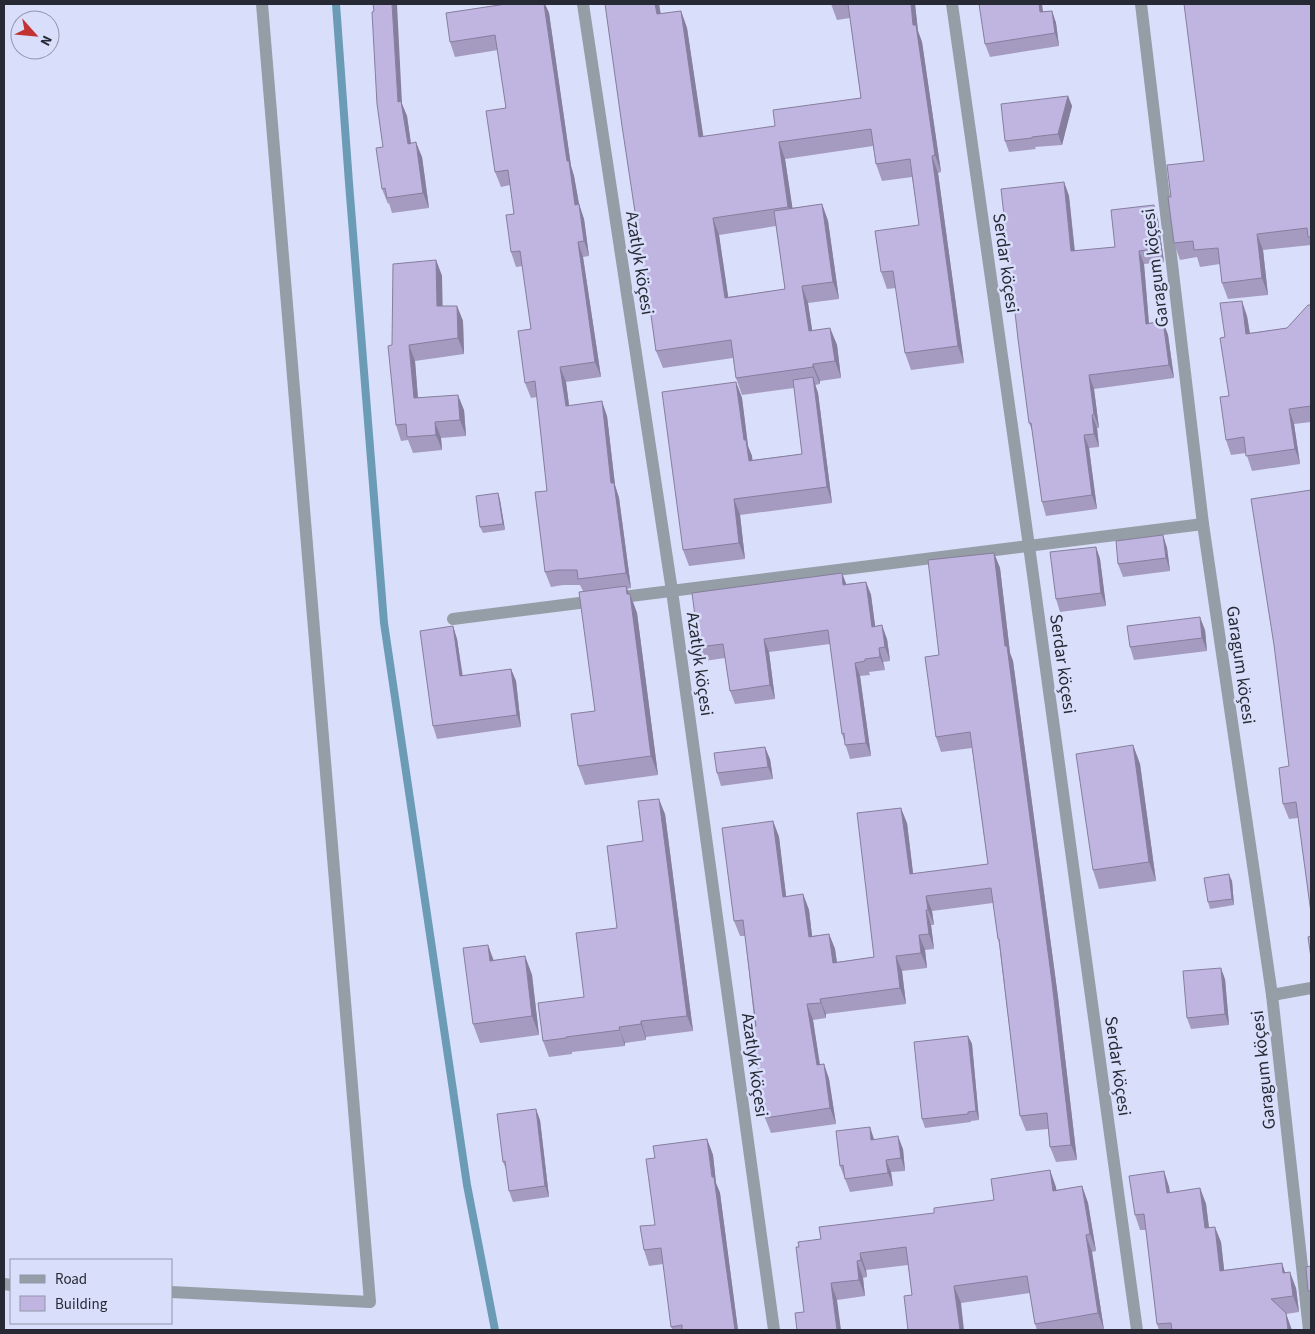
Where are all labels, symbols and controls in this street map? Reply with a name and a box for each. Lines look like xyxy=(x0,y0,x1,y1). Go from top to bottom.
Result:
north arrow xyxy=(10,10,60,60)
text: N xyxy=(35,32,57,49)
street label: Garagum köçesi xyxy=(1136,207,1175,329)
street label: Azatlyk köçesi xyxy=(619,210,660,317)
street label: Serdar köçesi xyxy=(986,212,1025,315)
street label: Garagum köçesi xyxy=(1220,604,1261,726)
street label: Azatlyk köçesi xyxy=(680,611,719,718)
street label: Serdar köçesi xyxy=(1043,613,1082,716)
street label: Garagum köçesi xyxy=(1245,1009,1282,1131)
street label: Azatlyk köçesi xyxy=(735,1012,774,1119)
street label: Serdar köçesi xyxy=(1098,1015,1137,1118)
legend xyxy=(10,1259,172,1324)
text: Road xyxy=(55,1269,87,1290)
text: Building xyxy=(55,1294,108,1315)

